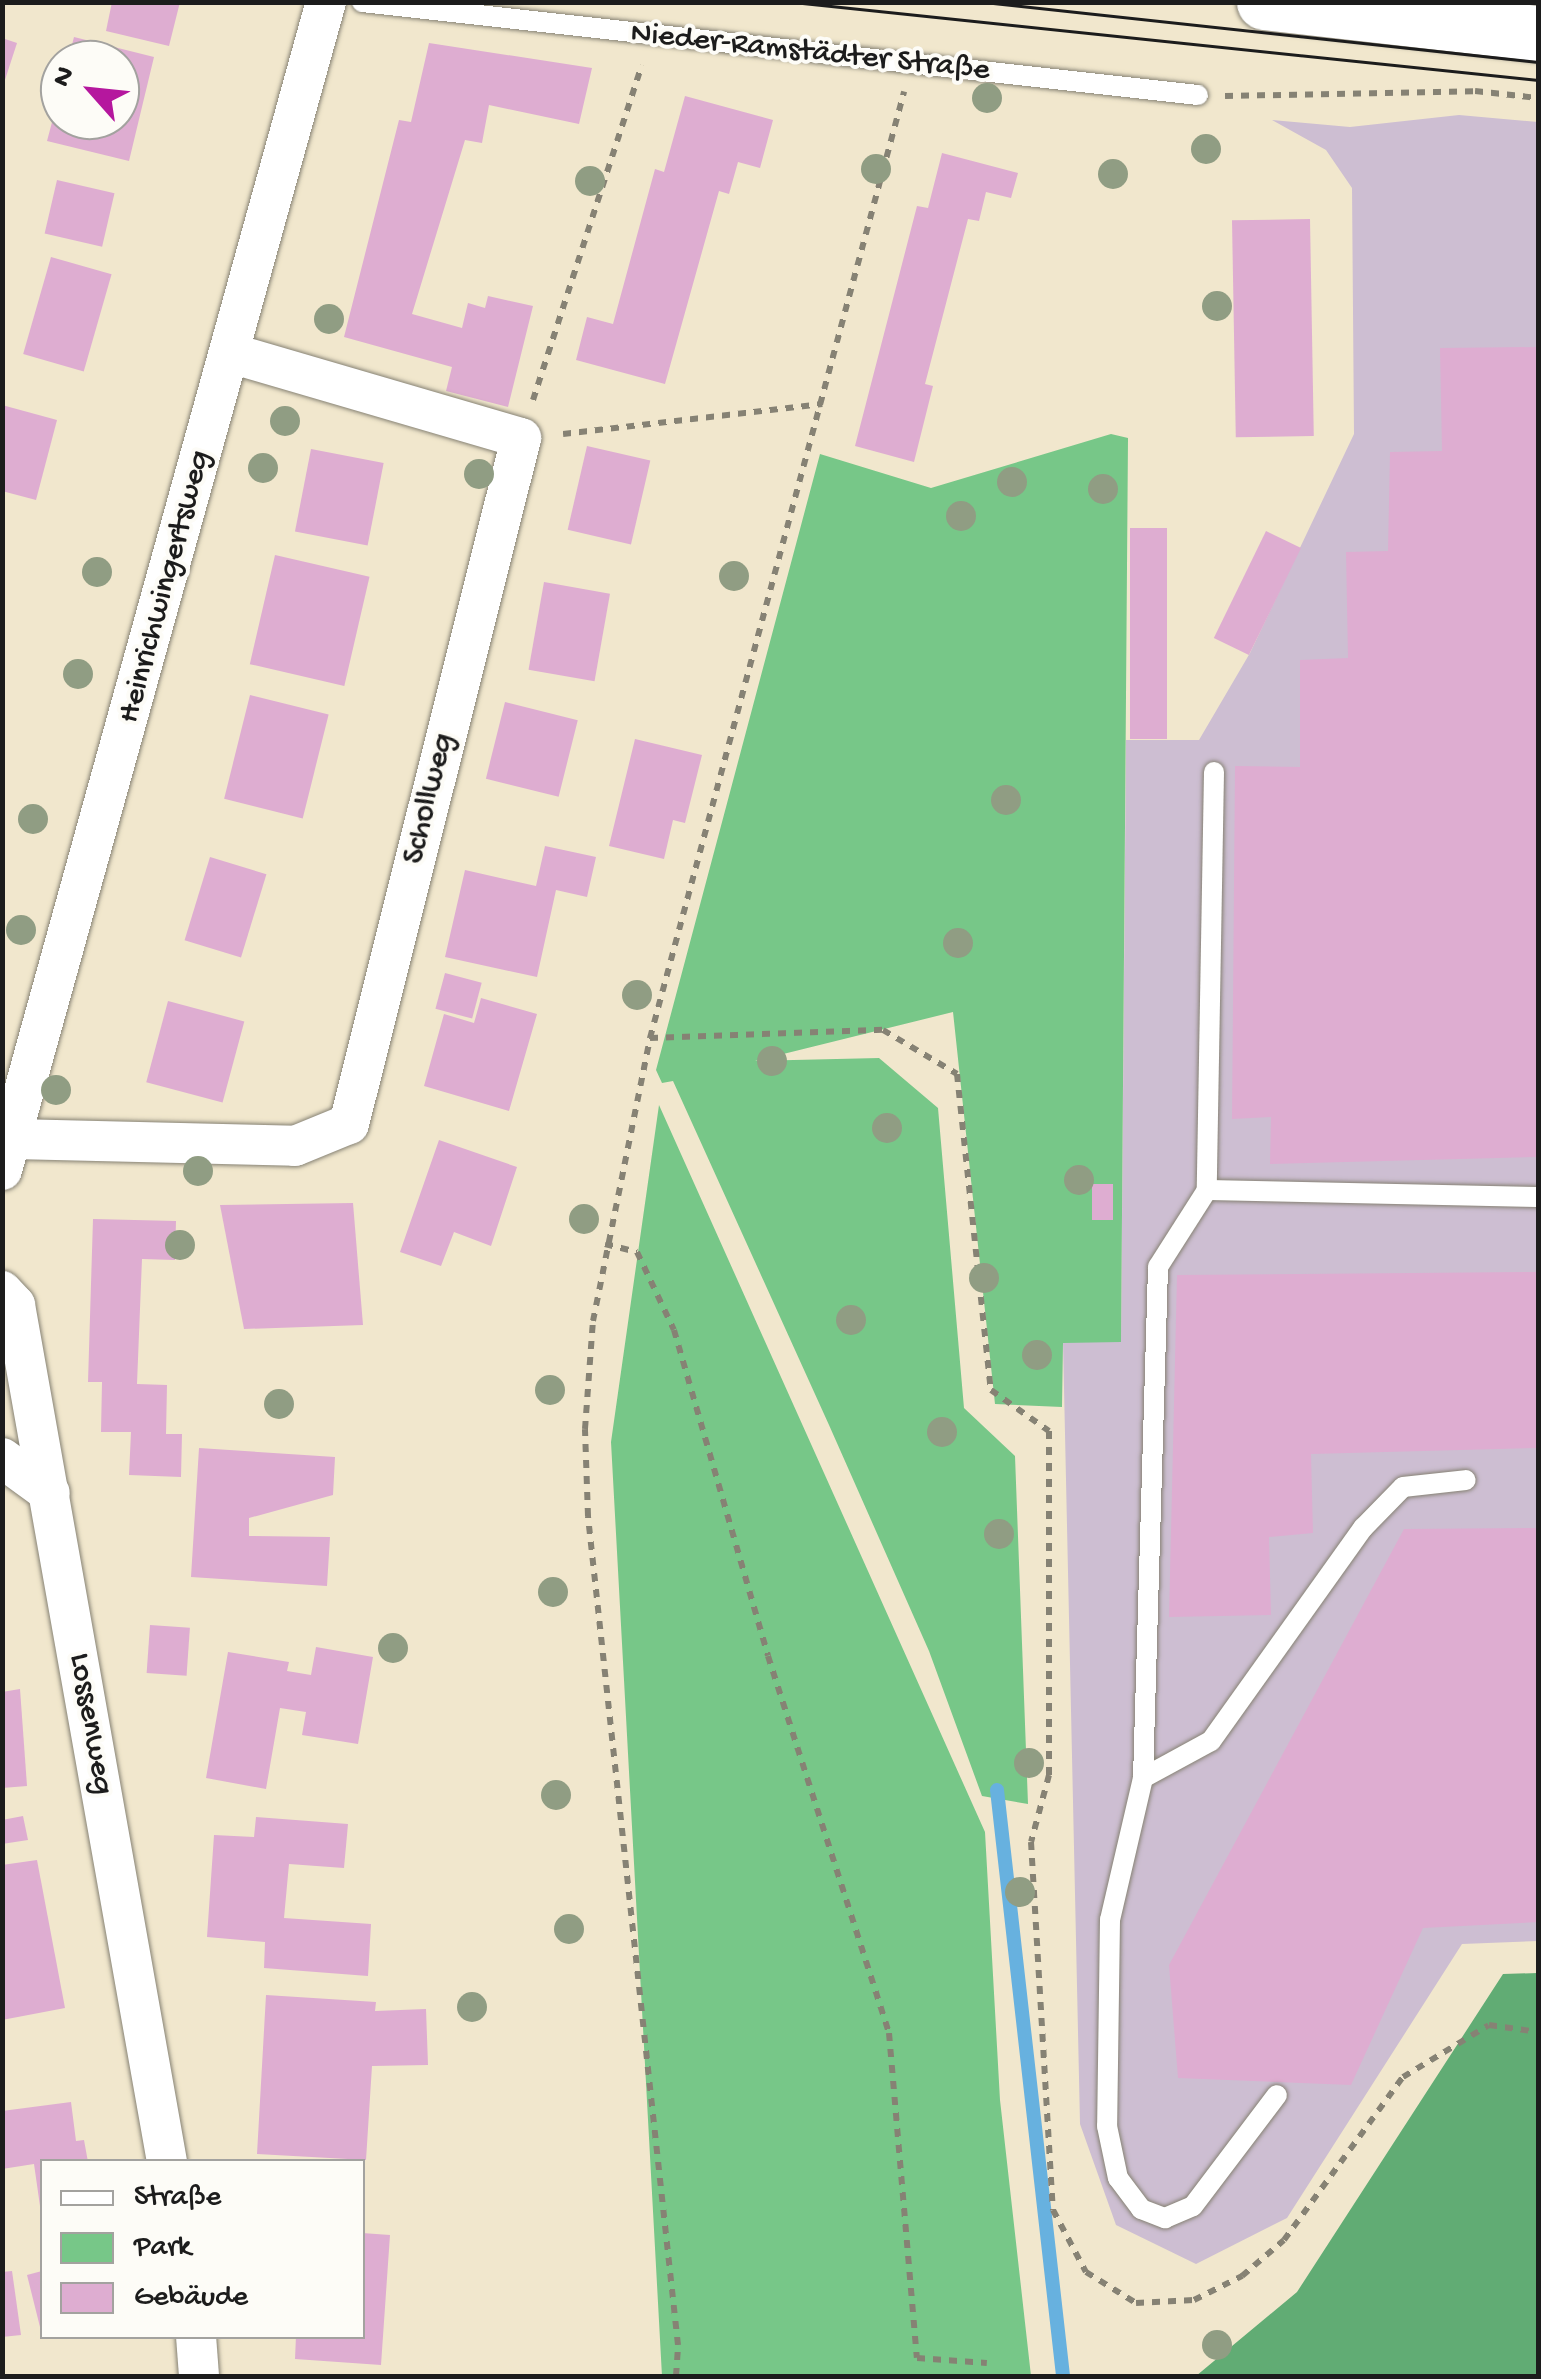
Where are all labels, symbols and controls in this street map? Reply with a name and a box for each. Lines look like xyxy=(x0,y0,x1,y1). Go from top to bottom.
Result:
street label: Nieder-Ramstädter Straße xyxy=(628,15,992,91)
north arrow xyxy=(40,40,140,140)
text: N xyxy=(46,61,83,93)
street label: Heinrichwingertsweg xyxy=(111,447,221,727)
street label: Schollweg xyxy=(395,730,465,868)
street label: Lossenweg xyxy=(59,1650,121,1798)
legend xyxy=(40,2159,365,2339)
text: Straße xyxy=(134,2181,221,2216)
text: Park xyxy=(134,2231,191,2266)
text: Gebäude xyxy=(134,2281,248,2316)

